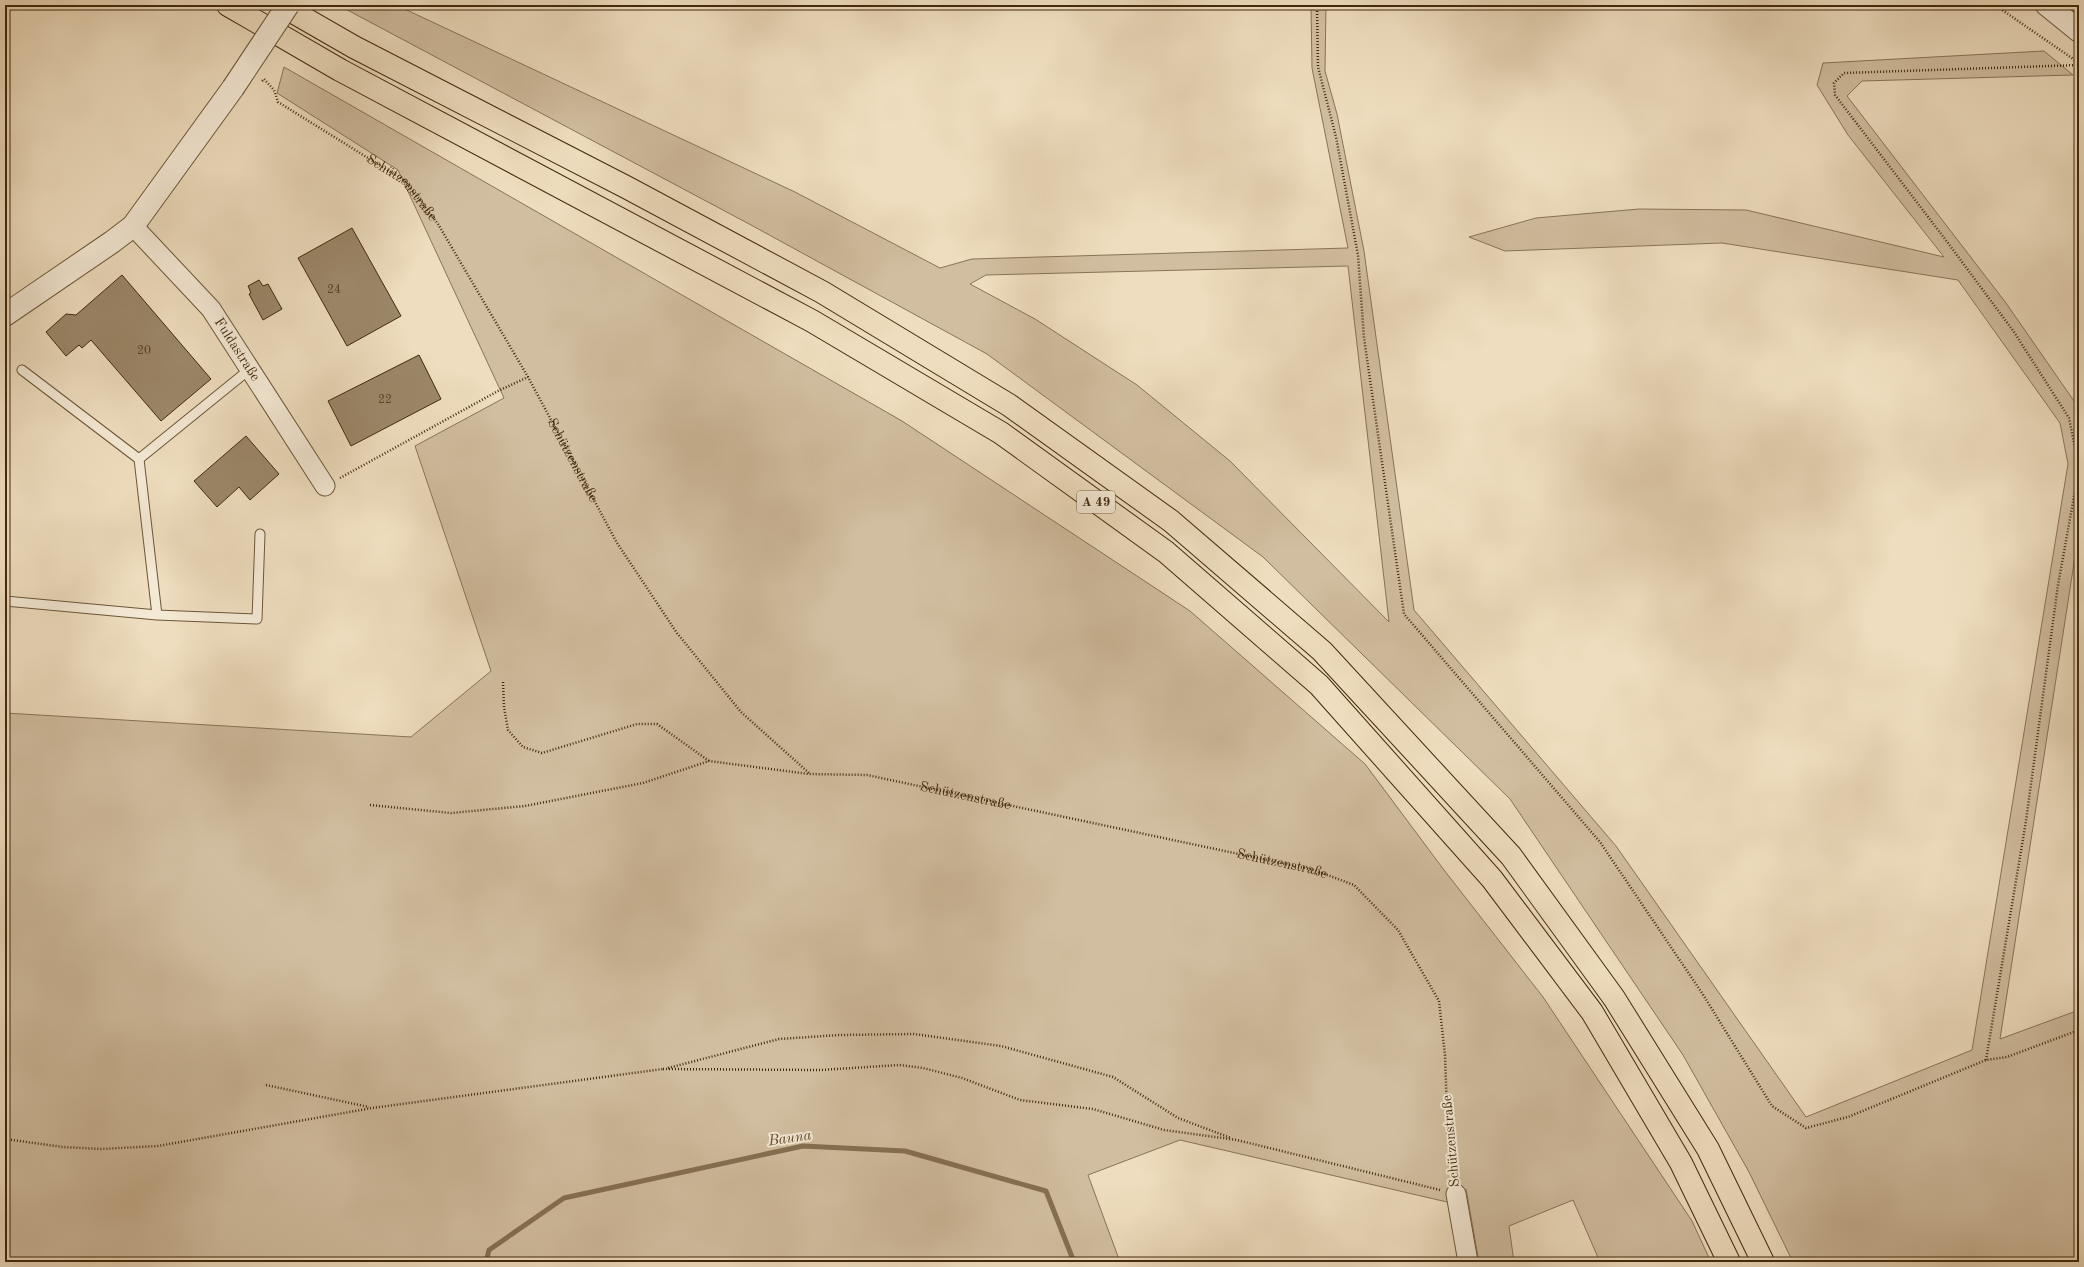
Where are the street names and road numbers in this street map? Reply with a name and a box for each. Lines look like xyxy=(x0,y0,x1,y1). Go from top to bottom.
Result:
street label: Schützenstraße xyxy=(364,152,440,224)
street label: Fuldastraße xyxy=(212,315,263,384)
street label: Schützenstraße xyxy=(545,416,601,504)
road number: A 49 xyxy=(1077,491,1115,513)
street label: Schützenstraße xyxy=(919,779,1012,812)
street label: Schützenstraße xyxy=(1236,847,1329,881)
street label: Schützenstraße xyxy=(1440,1094,1462,1188)

